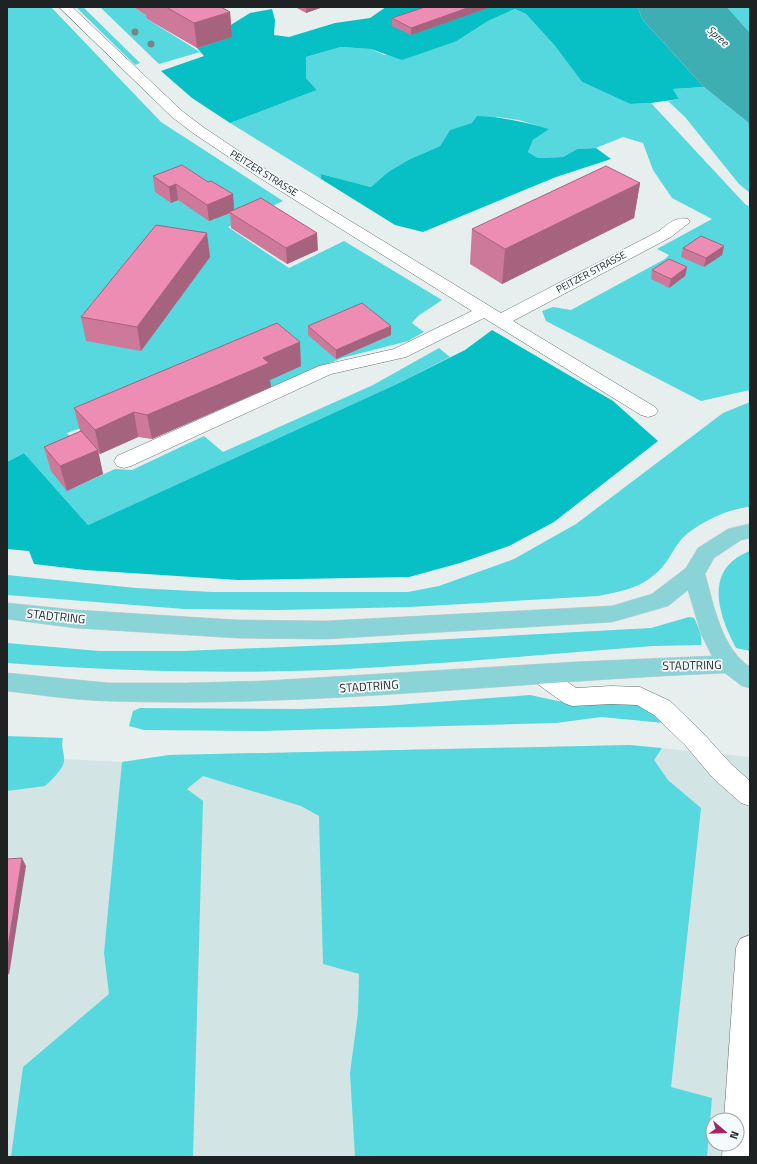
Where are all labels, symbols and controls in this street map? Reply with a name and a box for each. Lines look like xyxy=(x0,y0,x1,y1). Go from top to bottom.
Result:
water label: Spree xyxy=(704,22,733,51)
street label: PEITZER STRASSE xyxy=(227,146,301,200)
street label: PEITZER STRASSE xyxy=(553,247,629,297)
street label: STADTRING xyxy=(26,603,86,629)
street label: STADTRING xyxy=(662,655,722,675)
street label: STADTRING xyxy=(339,674,399,698)
north arrow xyxy=(705,1112,745,1152)
text: N xyxy=(726,1129,743,1141)

